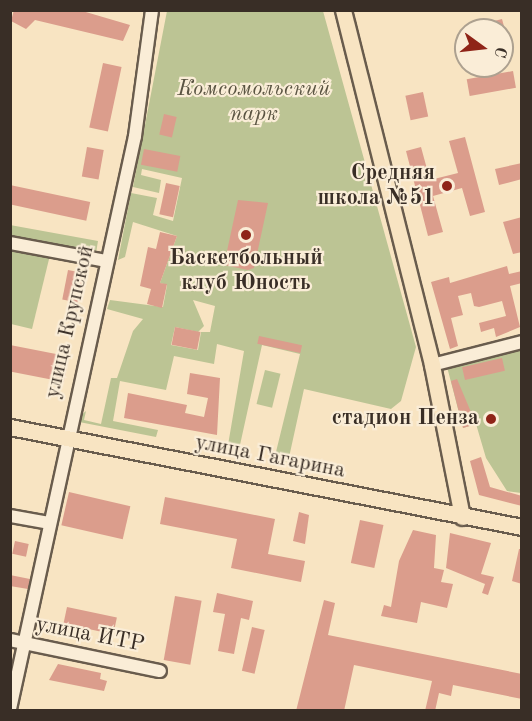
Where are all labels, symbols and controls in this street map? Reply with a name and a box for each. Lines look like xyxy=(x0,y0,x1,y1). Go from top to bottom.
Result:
north arrow xyxy=(454,18,514,78)
text: С xyxy=(490,45,509,59)
park label: Комсомольский парк xyxy=(178,76,330,128)
place label: Средняя школа №51 xyxy=(318,160,435,212)
marker: Средняя школа №51 xyxy=(440,179,454,193)
marker: Баскетбольный клуб Юность xyxy=(239,228,253,242)
street label: улица Крупской xyxy=(40,243,100,401)
place label: Баскетбольный клуб Юность xyxy=(169,245,323,296)
place label: стадион Пенза xyxy=(332,406,479,432)
marker: стадион Пенза xyxy=(484,412,498,426)
street label: улица Гагарина xyxy=(193,430,347,484)
street label: улица ИТР xyxy=(33,612,147,658)

